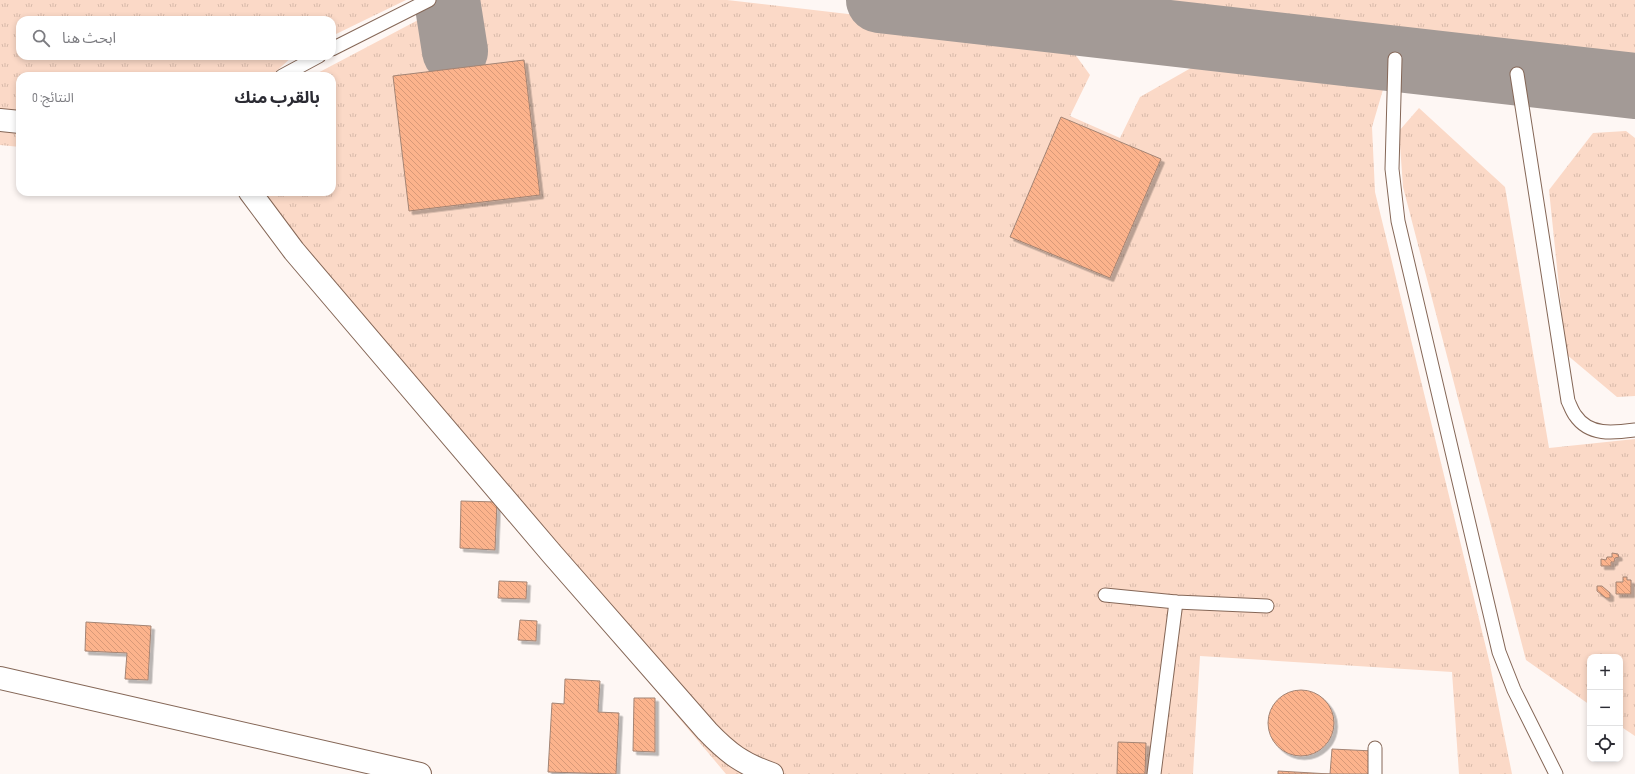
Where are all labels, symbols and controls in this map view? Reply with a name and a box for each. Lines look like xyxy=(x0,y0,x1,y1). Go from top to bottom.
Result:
search box xyxy=(16,16,336,60)
icon: search xyxy=(30,27,52,49)
text: ابحث هنا xyxy=(62,29,116,48)
text: بالقرب منك xyxy=(234,88,320,108)
text: النتائج: 0 xyxy=(32,90,74,106)
map controls xyxy=(1587,654,1623,762)
button: + xyxy=(1587,654,1623,690)
button: − xyxy=(1587,690,1623,726)
button: locate xyxy=(1587,726,1623,762)

